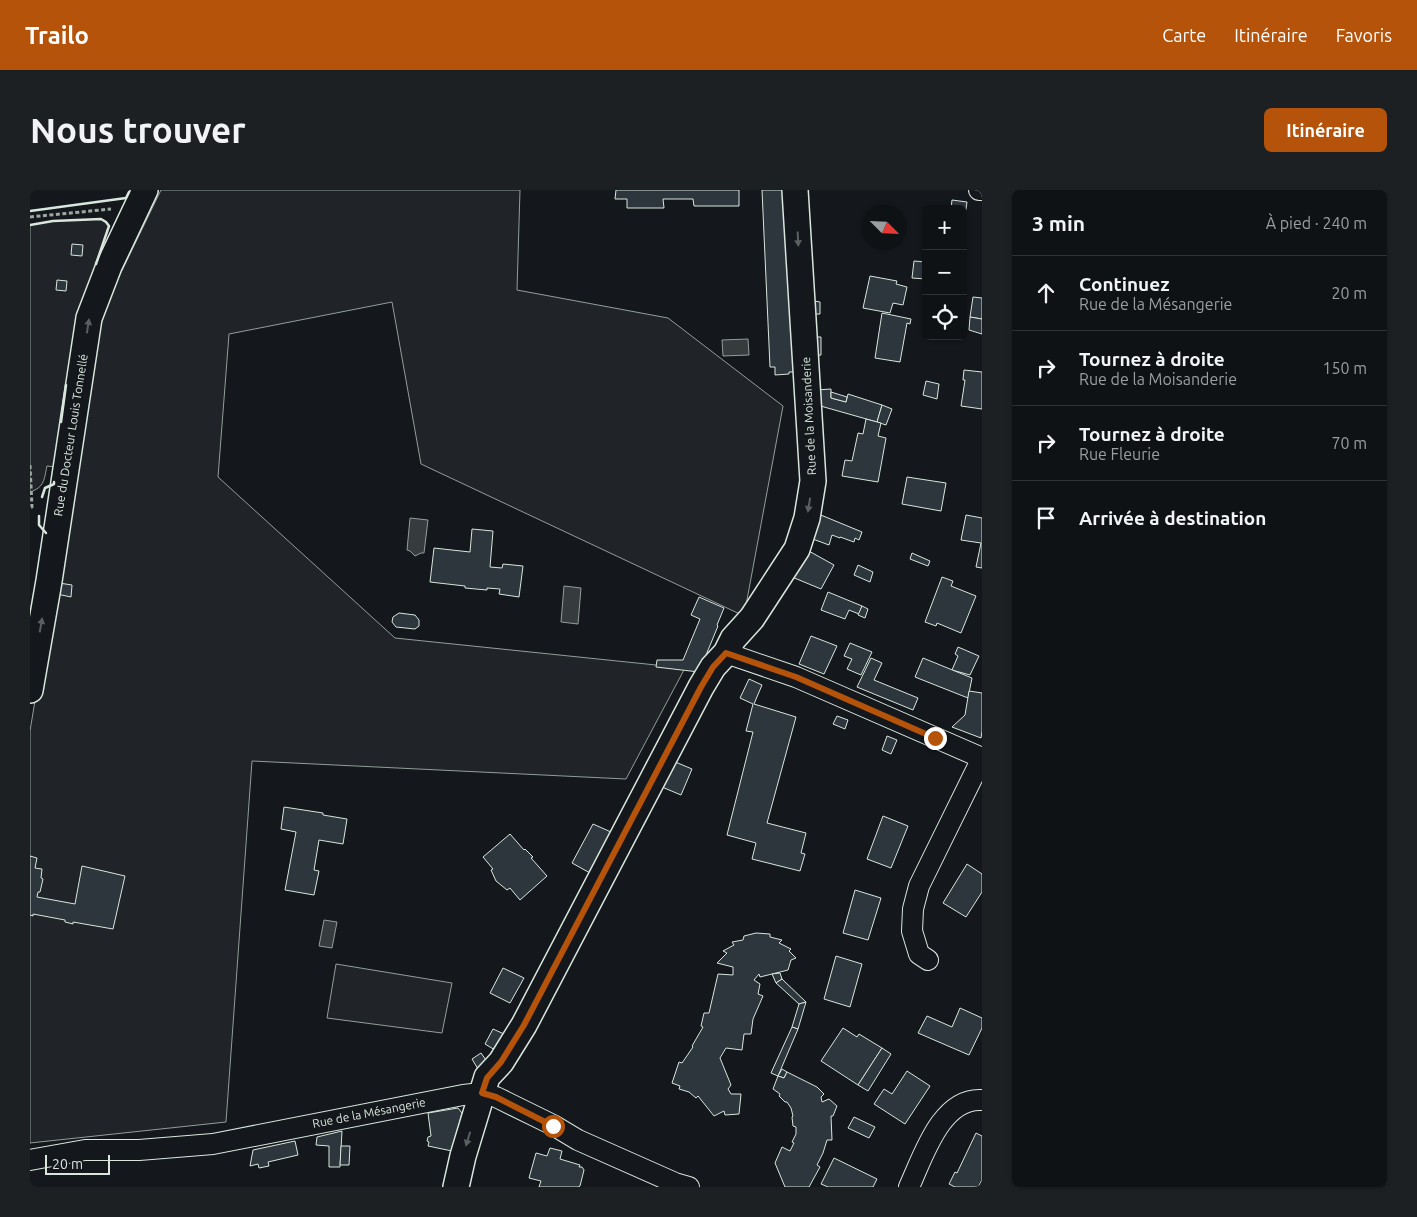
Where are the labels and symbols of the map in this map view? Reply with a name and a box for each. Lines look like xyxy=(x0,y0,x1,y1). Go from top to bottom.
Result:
north arrow xyxy=(862,205,907,250)
one-way arrow xyxy=(795,231,803,247)
one-way arrow xyxy=(84,317,92,333)
street label: Rue du Docteur Louis Tonnellé xyxy=(51,353,90,517)
street label: Rue de la Moisanderie xyxy=(799,357,818,476)
one-way arrow xyxy=(804,498,812,514)
one-way arrow xyxy=(38,616,46,632)
route end xyxy=(924,727,947,750)
street label: Rue de la Mésangerie xyxy=(311,1095,427,1130)
route start xyxy=(542,1115,565,1138)
one-way arrow xyxy=(463,1132,471,1147)
scale bar xyxy=(45,1152,110,1175)

